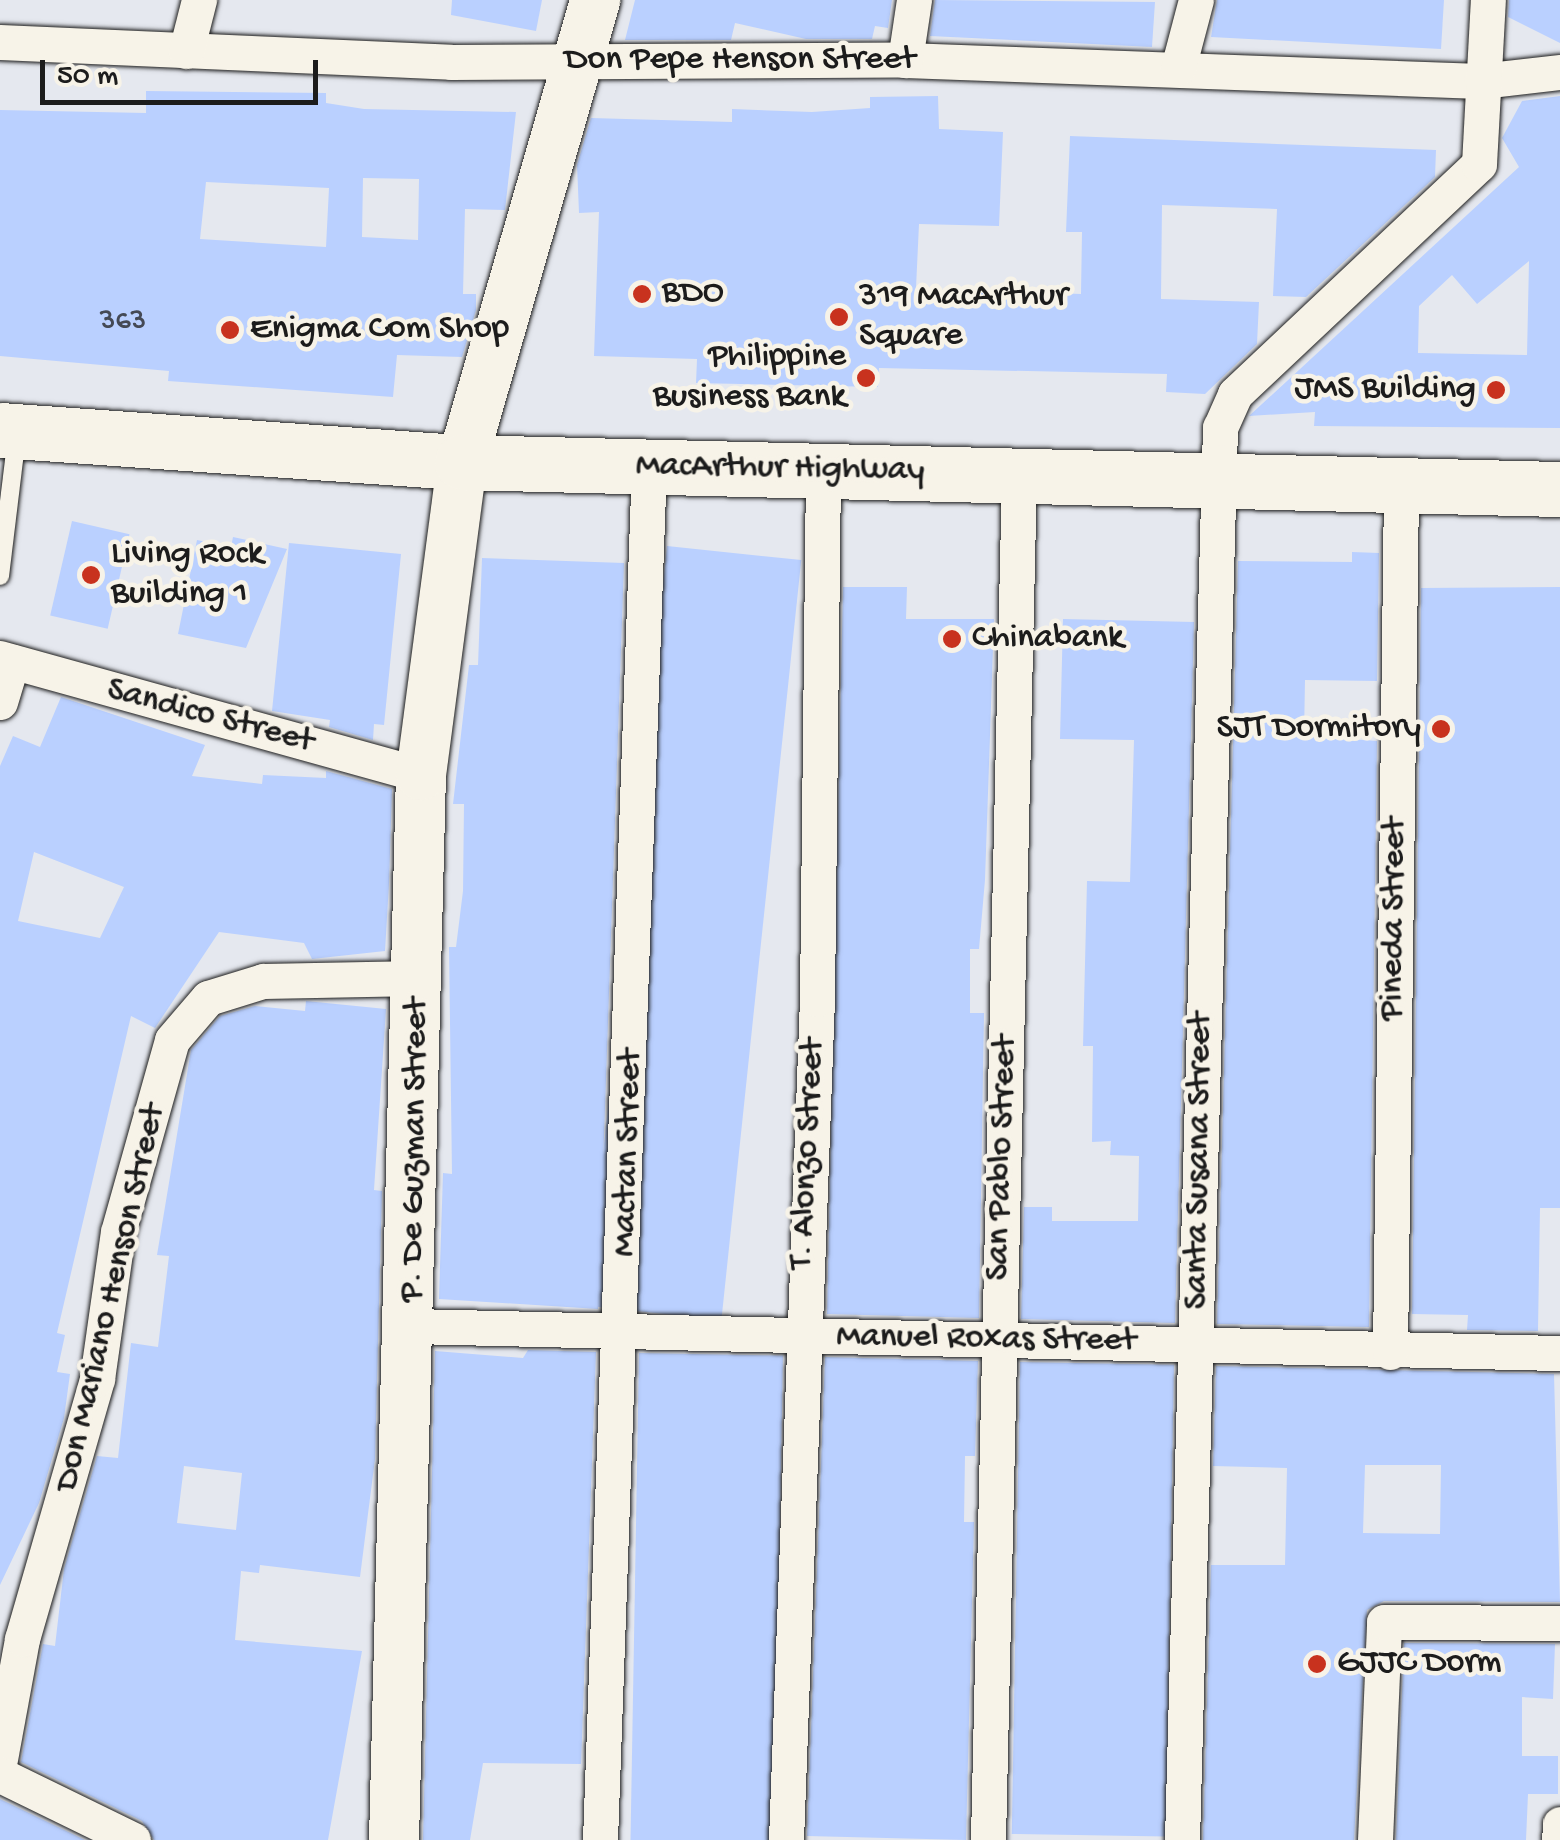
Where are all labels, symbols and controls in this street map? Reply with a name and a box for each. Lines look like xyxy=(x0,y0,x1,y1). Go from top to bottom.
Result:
scale bar xyxy=(45,40,322,102)
street label: Don Pepe Henson Street xyxy=(565,40,915,82)
text: 50 m xyxy=(57,60,118,95)
place label: BDO xyxy=(662,273,724,315)
place label: 319 MacArthur Square xyxy=(859,276,1068,358)
marker: BDO xyxy=(631,283,653,305)
house number: 363 xyxy=(100,305,146,341)
marker: 319 MacArthur Square xyxy=(828,306,850,328)
place label: Enigma Com Shop xyxy=(250,309,509,351)
marker: Enigma Com Shop xyxy=(219,319,241,341)
place label: Philippine Business Bank xyxy=(653,337,846,419)
marker: Philippine Business Bank xyxy=(855,367,877,389)
place label: JMS Building xyxy=(1294,369,1476,411)
marker: JMS Building xyxy=(1485,379,1507,401)
street label: MacArthur Highway xyxy=(635,445,925,493)
place label: Living Rock Building 1 xyxy=(111,534,263,616)
marker: Living Rock Building 1 xyxy=(80,564,102,586)
place label: Chinabank xyxy=(972,618,1124,660)
marker: Chinabank xyxy=(941,628,963,650)
street label: Sandico Street xyxy=(102,669,318,765)
place label: SJT Dormitory xyxy=(1217,708,1421,750)
marker: SJT Dormitory xyxy=(1430,718,1452,740)
street label: Pineda Street xyxy=(1372,817,1418,1021)
street label: P. De Guzman Street xyxy=(392,998,440,1302)
street label: Santa Susana Street xyxy=(1176,1012,1224,1310)
street label: San Pablo Street xyxy=(978,1035,1028,1281)
street label: T. Alonzo Street xyxy=(782,1038,836,1270)
street label: Mactan Street xyxy=(604,1049,654,1257)
street label: Don Mariano Henson Street xyxy=(47,1100,177,1496)
street label: Manuel Roxas Street xyxy=(836,1316,1136,1364)
place label: GJJC Dorm xyxy=(1337,1643,1502,1685)
marker: GJJC Dorm xyxy=(1306,1653,1328,1675)

